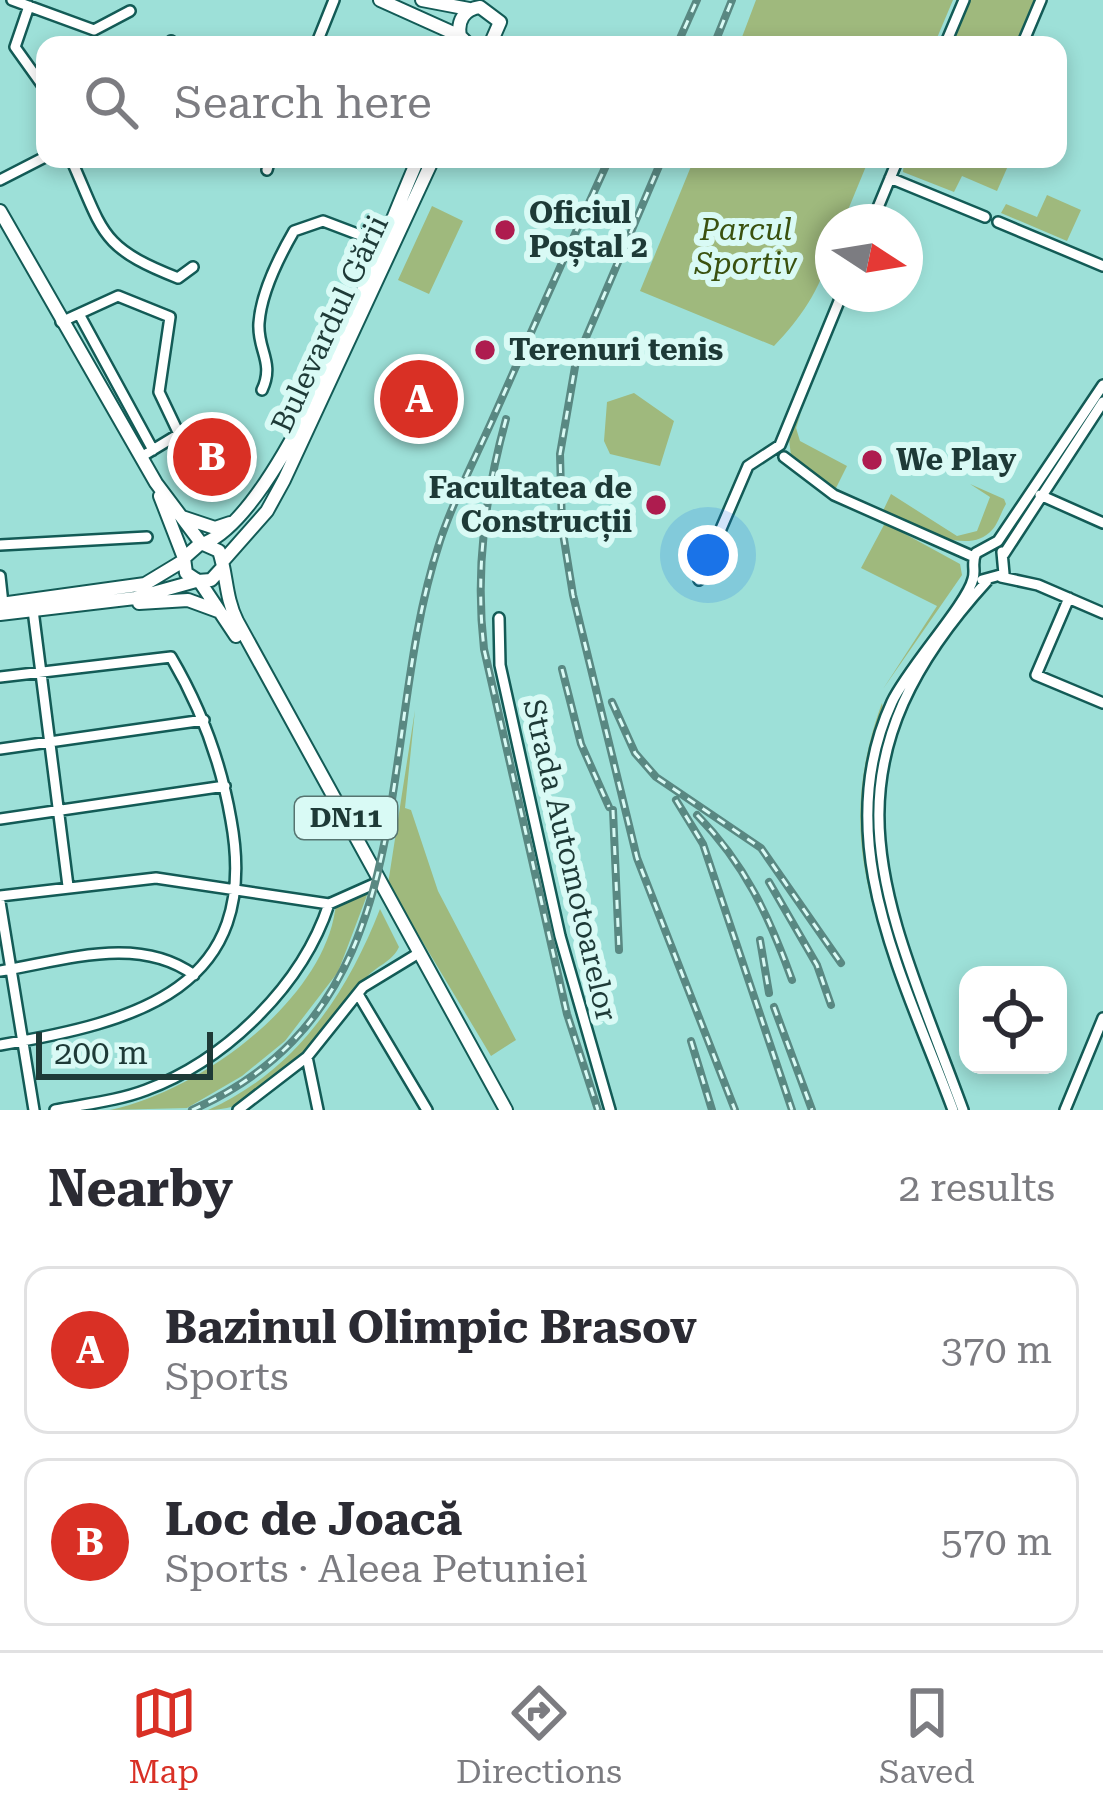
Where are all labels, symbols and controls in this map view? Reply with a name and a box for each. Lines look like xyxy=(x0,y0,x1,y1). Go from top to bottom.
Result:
search box xyxy=(36,36,1067,168)
icon: search xyxy=(78,69,144,135)
text: Search here xyxy=(174,76,432,129)
place label: Oficiul Poștal 2 xyxy=(529,195,648,267)
north arrow xyxy=(815,204,923,312)
street label: Bulevardul Gării xyxy=(264,210,395,438)
park label: Parcul Sportiv xyxy=(694,212,798,281)
marker: Oficiul Poștal 2 xyxy=(492,217,518,243)
place label: Terenuri tenis xyxy=(509,332,723,367)
marker: Terenuri tenis xyxy=(472,337,498,363)
pin: A xyxy=(380,354,458,444)
pin: B xyxy=(173,412,251,502)
place label: We Play xyxy=(896,442,1016,477)
marker: We Play xyxy=(859,447,885,473)
place label: Facultatea de Construcții xyxy=(429,470,632,542)
marker: Facultatea de Construcții xyxy=(643,492,669,518)
your location xyxy=(678,525,738,585)
street label: Strada Automotoarelor xyxy=(516,696,625,1024)
road number: DN11 xyxy=(295,797,397,839)
map controls xyxy=(959,966,1067,1074)
button: locate xyxy=(959,966,1067,1074)
scale bar xyxy=(36,1026,213,1079)
text: 200 m xyxy=(54,1033,148,1072)
text: Nearby xyxy=(48,1159,233,1218)
text: 2 results xyxy=(898,1165,1055,1211)
text: Bazinul Olimpic Brasov xyxy=(165,1301,697,1354)
text: A xyxy=(76,1327,104,1373)
text: 370 m xyxy=(941,1327,1052,1373)
text: Sports xyxy=(165,1354,288,1400)
text: Loc de Joacă xyxy=(165,1493,462,1546)
text: B xyxy=(76,1519,104,1565)
text: 570 m xyxy=(941,1519,1052,1565)
text: Sports · Aleea Petuniei xyxy=(165,1546,588,1592)
tab: Map xyxy=(128,1680,199,1791)
tab: Directions xyxy=(456,1680,622,1791)
tab: Saved xyxy=(879,1680,975,1791)

